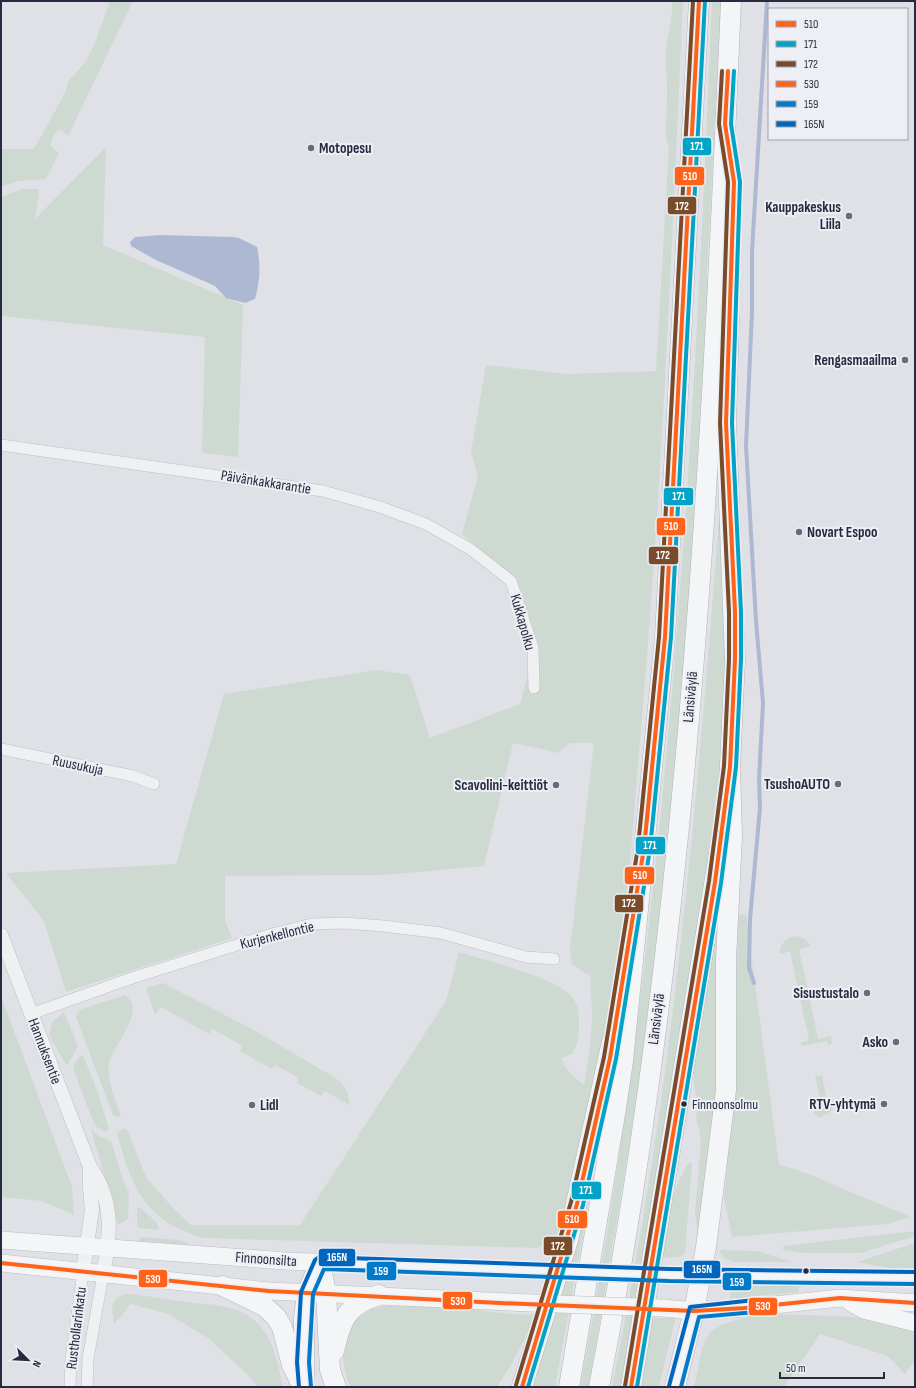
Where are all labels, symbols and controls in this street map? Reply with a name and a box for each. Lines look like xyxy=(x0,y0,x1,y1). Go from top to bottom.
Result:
legend xyxy=(768,8,908,140)
text: 510 xyxy=(804,17,818,32)
text: 171 xyxy=(804,37,818,52)
text: 172 xyxy=(804,57,818,72)
text: 530 xyxy=(804,77,819,92)
text: 159 xyxy=(804,97,818,112)
text: 165N xyxy=(804,117,824,132)
line badge: 171 xyxy=(682,137,712,156)
place label: Motopesu xyxy=(319,139,372,158)
text: 171 xyxy=(690,140,704,153)
marker: Motopesu xyxy=(306,143,316,153)
line badge: 510 xyxy=(674,166,705,186)
text: 510 xyxy=(683,170,697,183)
line badge: 172 xyxy=(667,196,697,215)
place label: Kauppakeskus Liila xyxy=(765,198,841,234)
text: 172 xyxy=(675,200,689,213)
marker: Kauppakeskus Liila xyxy=(844,211,854,221)
place label: Rengasmaailma xyxy=(814,351,897,370)
marker: Rengasmaailma xyxy=(900,355,910,365)
street label: Päivänkakkarantie xyxy=(220,466,312,499)
line badge: 171 xyxy=(663,487,694,506)
text: 171 xyxy=(672,490,686,503)
line badge: 510 xyxy=(656,517,686,536)
text: 510 xyxy=(664,520,678,533)
place label: Novart Espoo xyxy=(807,523,878,542)
marker: Novart Espoo xyxy=(794,527,804,537)
line badge: 172 xyxy=(648,546,679,565)
text: 172 xyxy=(656,549,670,562)
street label: Kukkapolku xyxy=(505,592,540,652)
street label: Länsiväylä xyxy=(679,670,702,724)
street label: Ruusukuja xyxy=(51,751,105,780)
place label: TsushoAUTO xyxy=(764,775,830,794)
place label: Scavolini-keittiöt xyxy=(455,776,548,795)
marker: TsushoAUTO xyxy=(833,779,843,789)
marker: Scavolini-keittiöt xyxy=(551,780,561,790)
line badge: 171 xyxy=(635,836,666,855)
text: 171 xyxy=(643,839,657,852)
line badge: 510 xyxy=(624,866,655,885)
text: 510 xyxy=(633,869,647,882)
line badge: 172 xyxy=(614,894,644,913)
text: 172 xyxy=(622,897,636,910)
street label: Kurjenkellontie xyxy=(238,917,316,954)
place label: Sisustustalo xyxy=(793,984,859,1003)
marker: Sisustustalo xyxy=(862,988,872,998)
street label: Länsiväylä xyxy=(644,992,669,1046)
street label: Hannuksentie xyxy=(23,1015,66,1087)
place label: Asko xyxy=(861,1033,888,1052)
marker: Asko xyxy=(891,1037,901,1047)
place label: RTV-yhtymä xyxy=(809,1095,876,1114)
place label: Lidl xyxy=(260,1096,279,1115)
place label: Finnoonsolmu xyxy=(692,1096,758,1113)
marker: Finnoonsolmu xyxy=(679,1099,689,1109)
marker: RTV-yhtymä xyxy=(879,1099,889,1109)
marker: Lidl xyxy=(247,1100,257,1110)
line badge: 171 xyxy=(571,1181,602,1200)
text: 171 xyxy=(579,1184,593,1197)
line badge: 510 xyxy=(557,1210,588,1229)
text: 510 xyxy=(565,1213,579,1226)
line badge: 172 xyxy=(543,1236,573,1256)
text: 172 xyxy=(551,1240,565,1253)
street label: Finnoonsilta xyxy=(235,1248,298,1271)
line badge: 165N xyxy=(318,1248,356,1267)
text: 165N xyxy=(327,1251,347,1264)
line badge: 165N xyxy=(683,1260,721,1279)
line badge: 159 xyxy=(366,1261,397,1281)
text: 165N xyxy=(692,1263,712,1276)
text: 159 xyxy=(374,1265,388,1278)
unlabelled marker xyxy=(801,1266,811,1276)
line badge: 530 xyxy=(138,1269,168,1288)
line badge: 159 xyxy=(722,1272,752,1291)
text: 530 xyxy=(146,1273,161,1286)
text: 159 xyxy=(730,1276,744,1289)
street label: Rusthollarinkatu xyxy=(62,1286,91,1370)
line badge: 530 xyxy=(442,1291,473,1310)
text: 530 xyxy=(451,1295,466,1308)
line badge: 530 xyxy=(748,1297,778,1316)
text: 530 xyxy=(756,1300,771,1313)
north arrow xyxy=(8,1340,48,1380)
scale bar xyxy=(780,1354,884,1380)
text: N xyxy=(29,1359,44,1369)
text: 50 m xyxy=(786,1361,806,1376)

